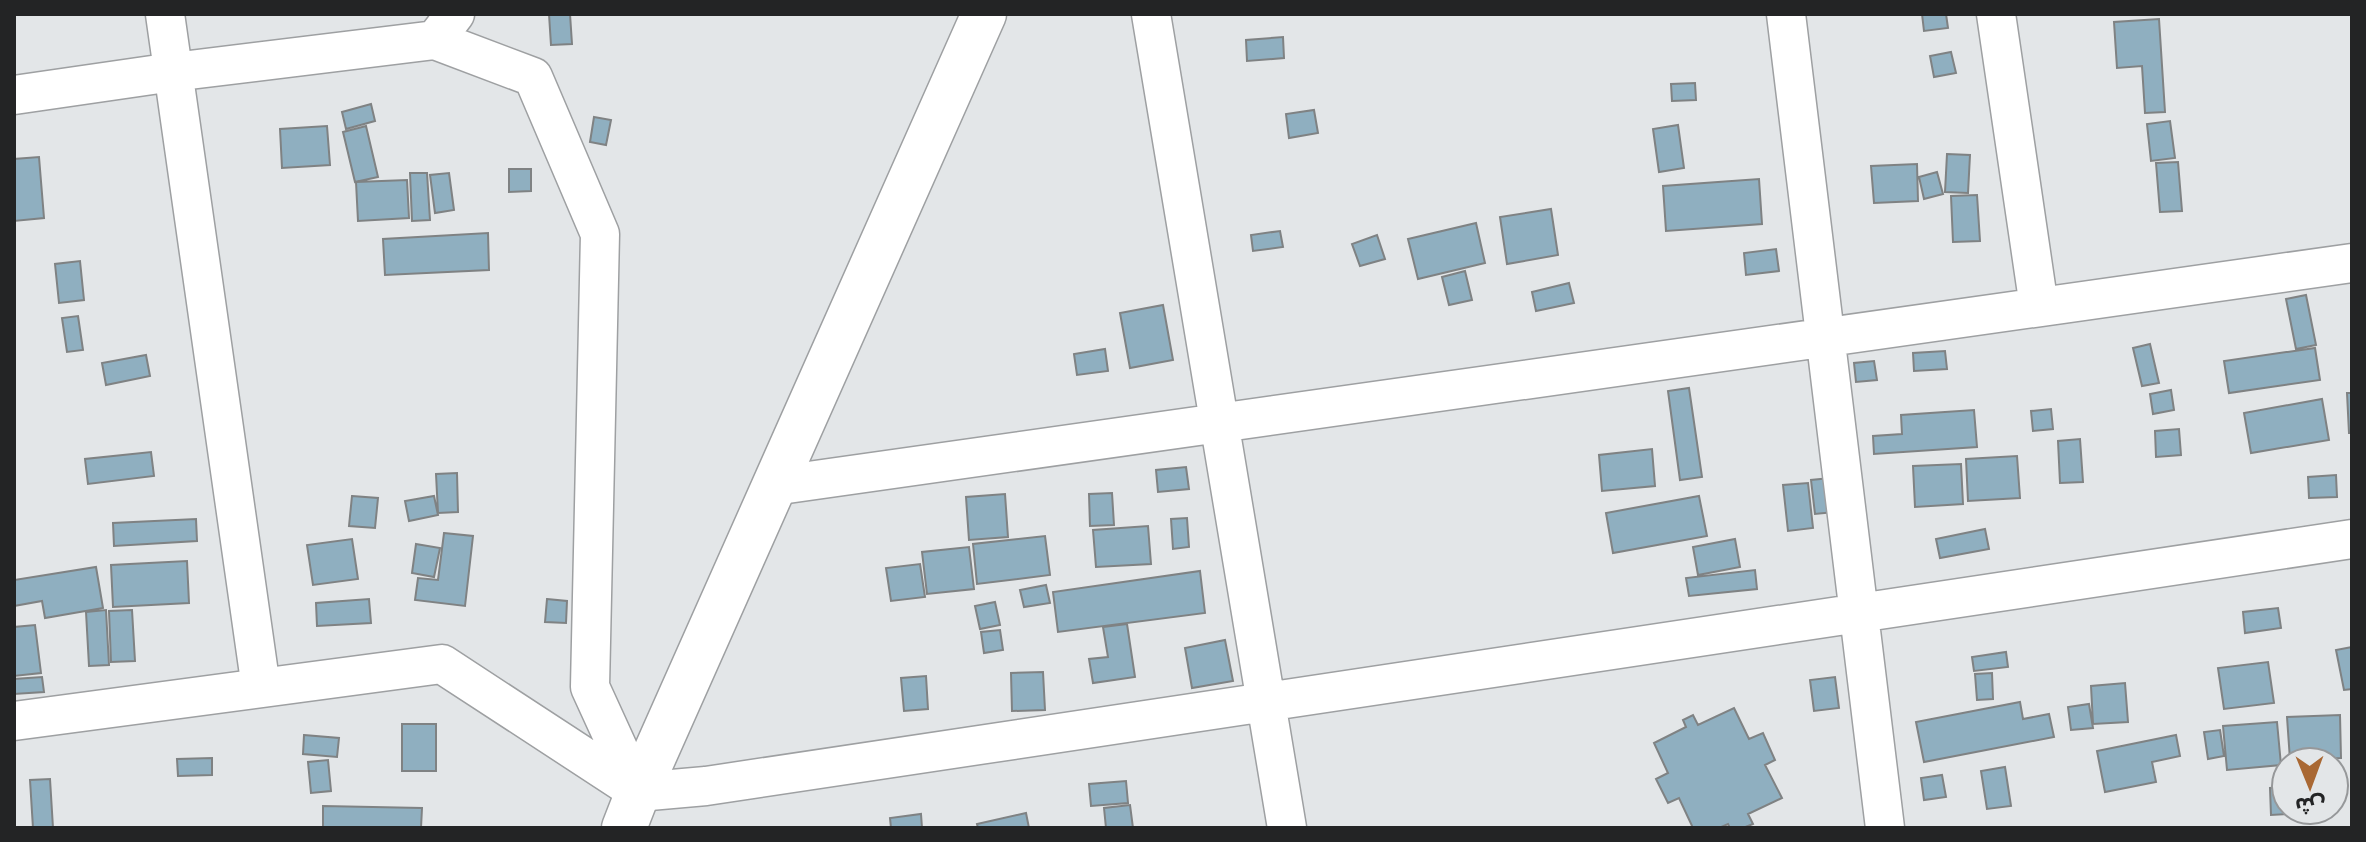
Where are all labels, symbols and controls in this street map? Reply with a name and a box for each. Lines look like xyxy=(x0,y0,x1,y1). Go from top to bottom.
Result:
north arrow xyxy=(2270,746,2350,826)
text: ش xyxy=(2295,792,2326,820)

